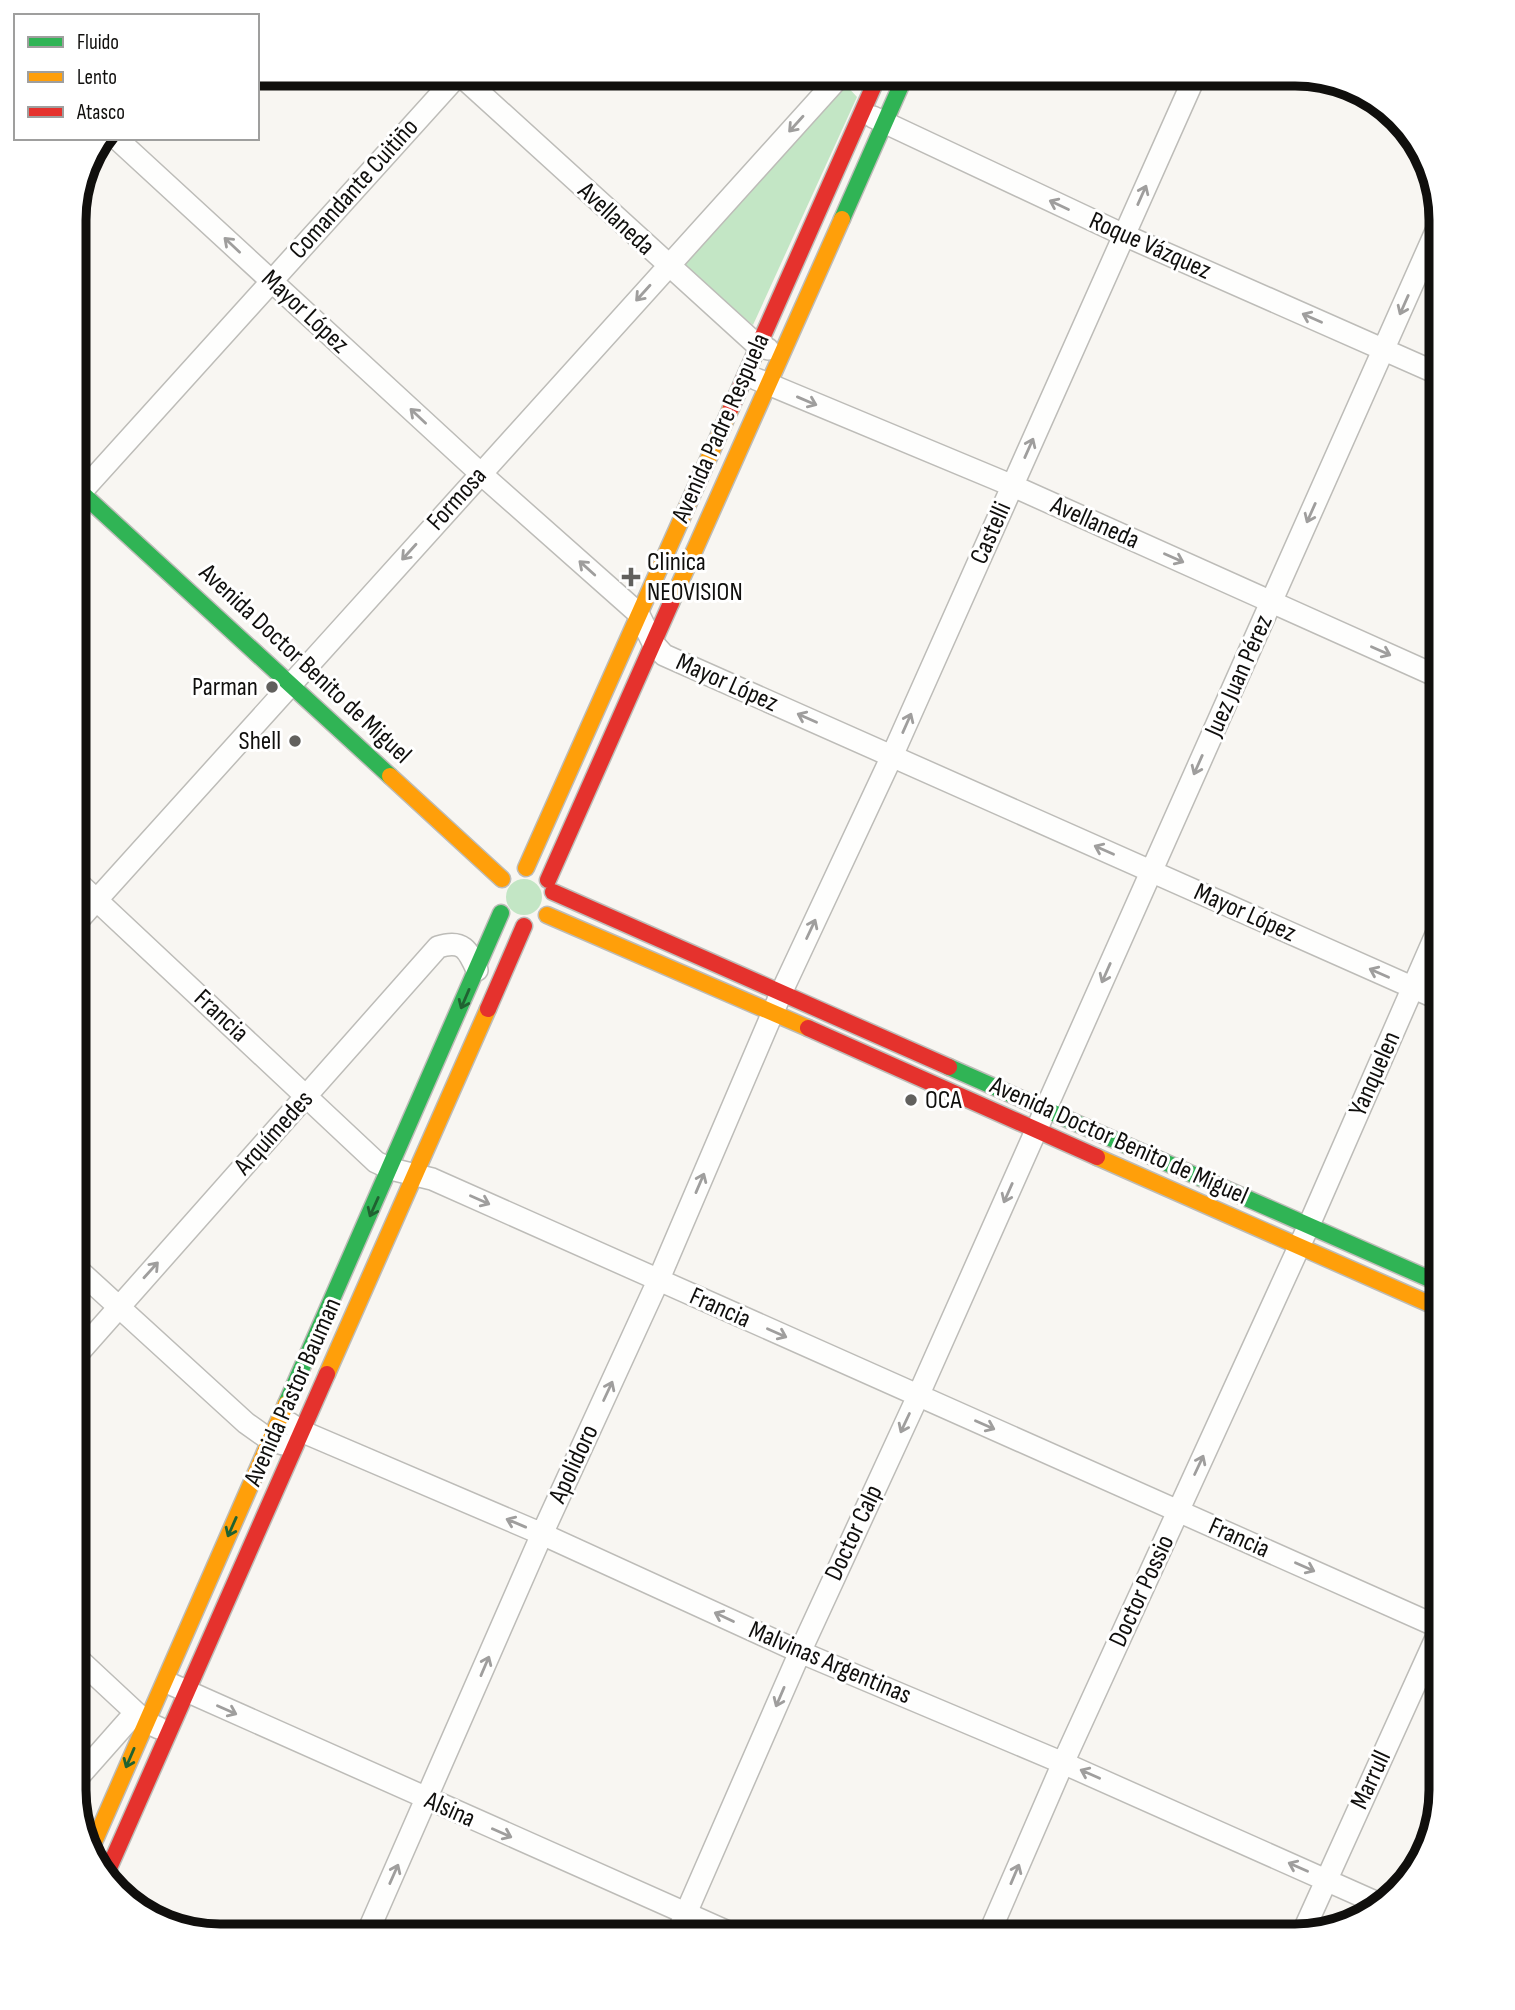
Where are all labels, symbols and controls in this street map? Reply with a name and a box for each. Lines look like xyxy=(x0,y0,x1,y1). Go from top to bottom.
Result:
legend xyxy=(14,14,259,140)
text: Fluido xyxy=(77,30,119,55)
text: Lento xyxy=(77,65,117,90)
text: Atasco xyxy=(76,100,125,125)
street label: Comandante Cuitiño xyxy=(283,112,425,266)
one-way arrow xyxy=(788,115,804,133)
street label: Avellaneda xyxy=(571,175,661,262)
one-way arrow xyxy=(1136,185,1149,207)
one-way arrow xyxy=(1049,198,1070,211)
street label: Roque Vázquez xyxy=(1084,205,1216,287)
one-way arrow xyxy=(224,237,241,254)
street label: Mayor López xyxy=(255,264,355,360)
one-way arrow xyxy=(635,284,651,302)
one-way arrow xyxy=(1397,294,1410,315)
one-way arrow xyxy=(1301,311,1323,324)
street label: Avenida Padre Respuela xyxy=(665,329,777,528)
one-way arrow xyxy=(796,395,818,408)
one-way arrow xyxy=(410,407,427,424)
one-way arrow xyxy=(1023,438,1036,459)
street label: Formosa xyxy=(421,461,493,537)
street label: Avellaneda xyxy=(1045,489,1144,556)
street label: Castelli xyxy=(964,497,1018,569)
one-way arrow xyxy=(1304,502,1317,523)
one-way arrow xyxy=(400,543,417,560)
place label: Clinica NEOVISION xyxy=(647,547,743,608)
one-way arrow xyxy=(1163,552,1184,565)
street label: Avenida Doctor Benito de Miguel xyxy=(192,557,418,770)
one-way arrow xyxy=(579,559,596,576)
marker: Clinica NEOVISION xyxy=(621,567,641,587)
street label: Juez Juan Pérez xyxy=(1198,610,1280,743)
one-way arrow xyxy=(1370,645,1392,658)
street label: Mayor López xyxy=(671,647,783,719)
place label: Parman xyxy=(192,672,258,703)
marker: Parman xyxy=(264,679,280,695)
one-way arrow xyxy=(796,711,818,724)
one-way arrow xyxy=(901,713,914,734)
place label: Shell xyxy=(239,726,281,757)
marker: Shell xyxy=(287,733,303,749)
one-way arrow xyxy=(1191,754,1204,776)
one-way arrow xyxy=(1094,843,1115,856)
street label: Mayor López xyxy=(1189,877,1301,949)
one-way arrow xyxy=(805,919,818,940)
one-way arrow xyxy=(1099,962,1112,983)
one-way arrow xyxy=(1369,965,1390,978)
street label: Francia xyxy=(187,983,255,1049)
one-way arrow xyxy=(457,987,470,1009)
street label: Yanquelen xyxy=(1343,1027,1407,1121)
street label: Avenida Doctor Benito de Miguel xyxy=(984,1070,1253,1212)
street label: Arquímedes xyxy=(227,1084,320,1182)
place label: OCA xyxy=(925,1085,962,1116)
marker: OCA xyxy=(903,1092,919,1108)
one-way arrow xyxy=(694,1173,707,1194)
one-way arrow xyxy=(1001,1182,1014,1203)
one-way arrow xyxy=(468,1194,490,1207)
one-way arrow xyxy=(367,1196,380,1217)
one-way arrow xyxy=(143,1262,160,1279)
street label: Francia xyxy=(685,1281,755,1335)
street label: Avenida Pastor Bauman xyxy=(237,1293,348,1492)
one-way arrow xyxy=(765,1327,787,1340)
one-way arrow xyxy=(602,1381,615,1402)
one-way arrow xyxy=(898,1412,911,1433)
one-way arrow xyxy=(973,1419,995,1432)
street label: Apolidoro xyxy=(542,1420,606,1509)
one-way arrow xyxy=(1193,1455,1206,1477)
street label: Doctor Calp xyxy=(818,1480,890,1586)
street label: Francia xyxy=(1204,1511,1274,1565)
one-way arrow xyxy=(225,1516,238,1538)
one-way arrow xyxy=(506,1516,528,1529)
street label: Doctor Possio xyxy=(1103,1530,1181,1652)
one-way arrow xyxy=(1293,1561,1315,1574)
one-way arrow xyxy=(713,1610,735,1623)
street label: Malvinas Argentinas xyxy=(744,1615,916,1711)
one-way arrow xyxy=(479,1656,492,1677)
one-way arrow xyxy=(773,1686,786,1707)
one-way arrow xyxy=(216,1704,237,1717)
street label: Marrull xyxy=(1344,1746,1398,1814)
one-way arrow xyxy=(123,1747,136,1768)
one-way arrow xyxy=(1080,1767,1101,1780)
street label: Alsina xyxy=(419,1785,480,1835)
one-way arrow xyxy=(490,1827,512,1840)
one-way arrow xyxy=(1287,1860,1309,1873)
one-way arrow xyxy=(388,1864,401,1885)
one-way arrow xyxy=(1009,1864,1022,1885)

